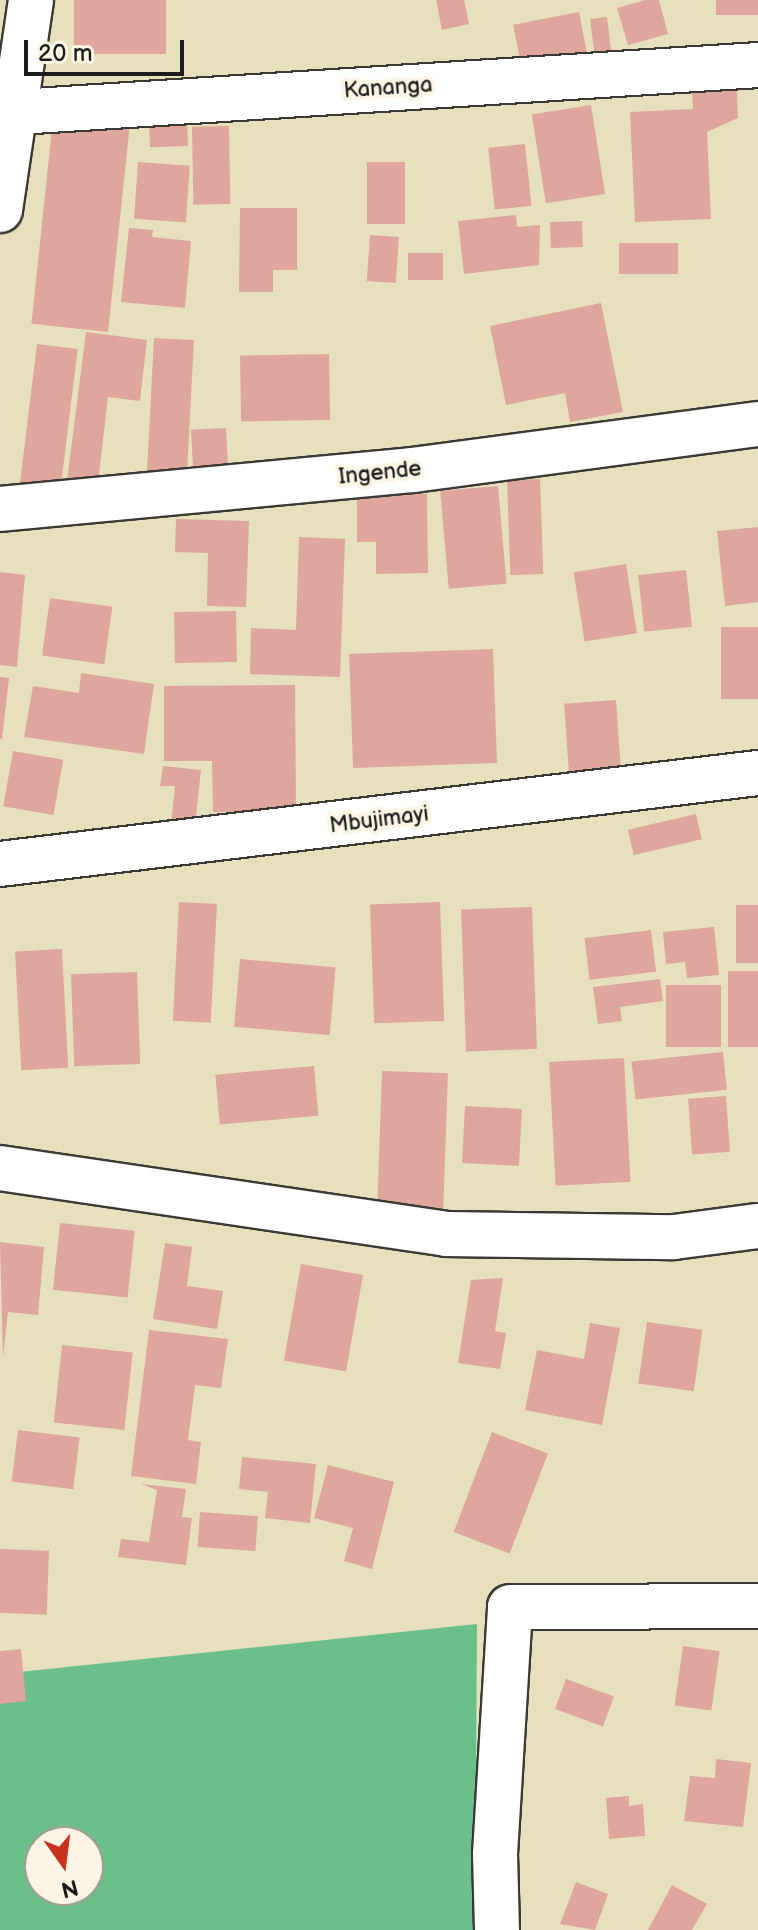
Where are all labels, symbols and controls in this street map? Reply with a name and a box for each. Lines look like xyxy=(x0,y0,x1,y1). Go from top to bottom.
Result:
scale bar xyxy=(28,24,188,74)
text: 20 m xyxy=(38,39,93,68)
street label: Kananga xyxy=(343,72,433,104)
street label: Ingende xyxy=(337,456,423,490)
street label: Mbujimayi xyxy=(328,801,430,839)
north arrow xyxy=(24,1826,104,1906)
text: N xyxy=(58,1873,81,1903)

